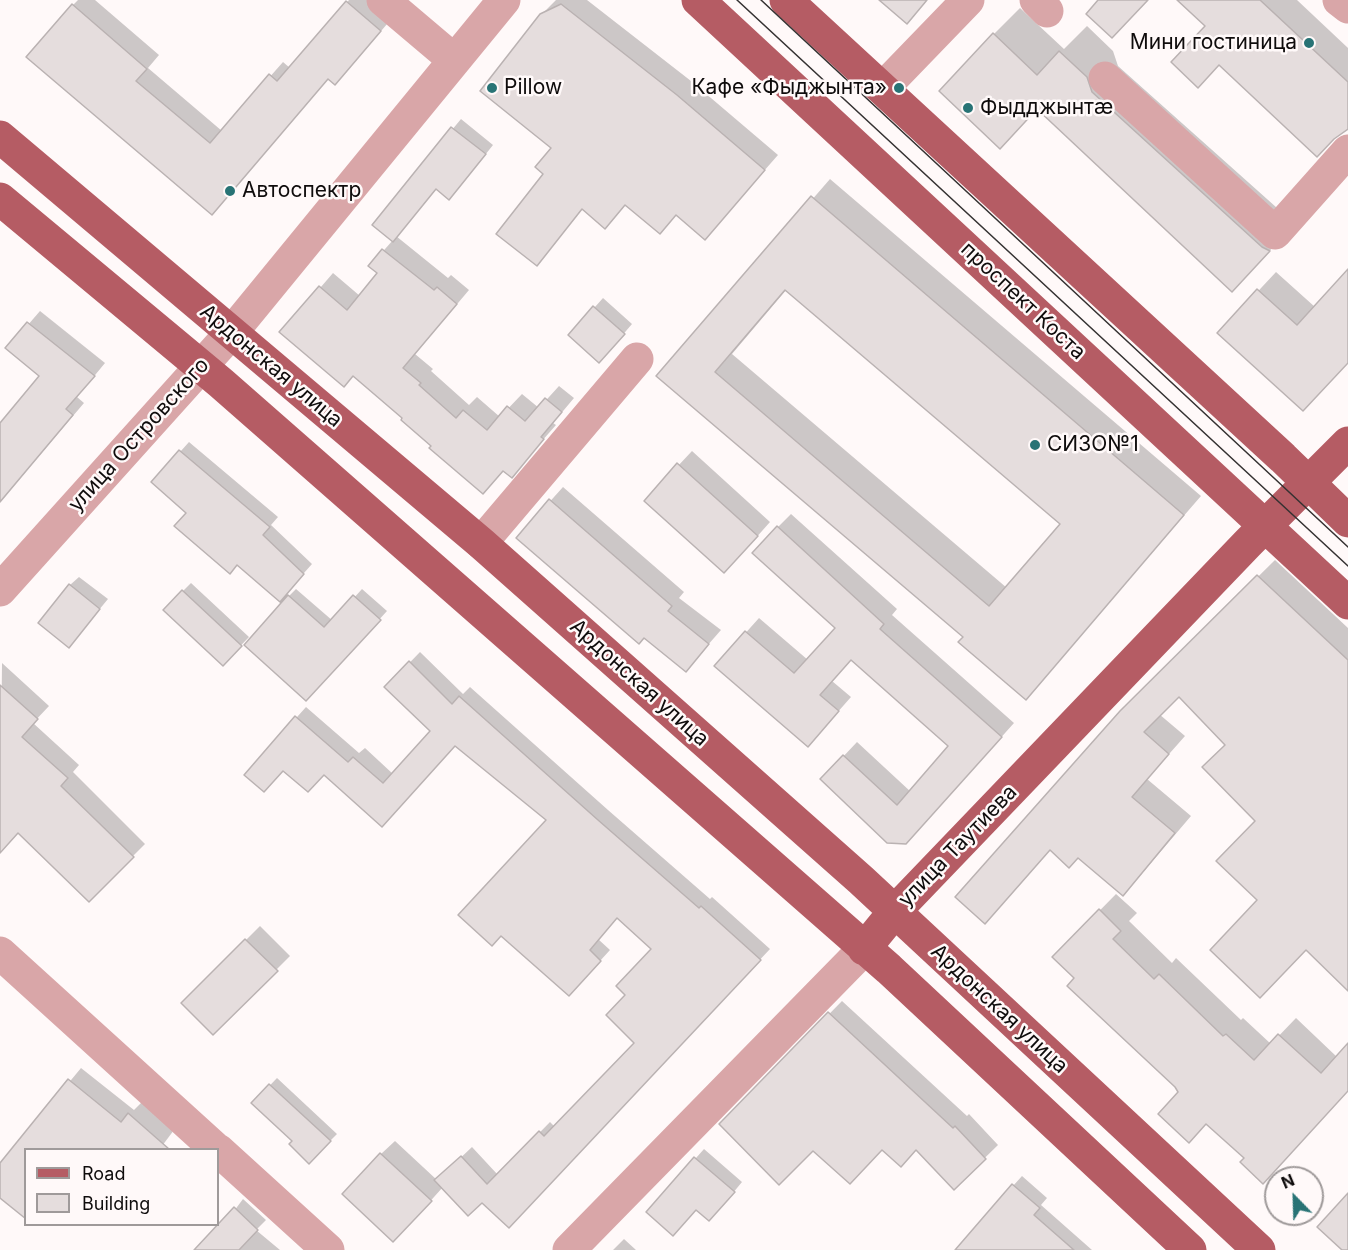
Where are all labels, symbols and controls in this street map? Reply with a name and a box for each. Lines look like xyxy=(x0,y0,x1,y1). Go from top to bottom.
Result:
place label: Мини гостиница xyxy=(1130,30,1297,56)
marker: Мини гостиница xyxy=(1302,36,1316,50)
place label: Pillow xyxy=(504,75,562,101)
place label: Кафе «Фыджынта» xyxy=(691,75,887,101)
marker: Pillow xyxy=(485,81,499,95)
marker: Кафе «Фыджынта» xyxy=(892,81,906,95)
place label: Фыдджынтӕ xyxy=(980,95,1113,121)
marker: Фыдджынтӕ xyxy=(961,101,975,115)
place label: Автоспектр xyxy=(242,178,361,204)
marker: Автоспектр xyxy=(223,184,237,198)
street label: проспект Коста xyxy=(956,237,1090,365)
street label: Ардонская улица xyxy=(195,299,347,433)
street label: улица Островского xyxy=(63,353,215,517)
place label: СИЗО№1 xyxy=(1047,432,1139,458)
marker: СИЗО№1 xyxy=(1028,438,1042,452)
street label: Ардонская улица xyxy=(564,614,714,752)
street label: улица Таутиева xyxy=(893,780,1023,912)
street label: Ардонская улица xyxy=(925,939,1073,1079)
legend xyxy=(24,1148,219,1226)
text: Road xyxy=(82,1163,125,1184)
north arrow xyxy=(1264,1166,1324,1226)
text: N xyxy=(1278,1170,1297,1193)
text: Building xyxy=(82,1193,150,1214)

